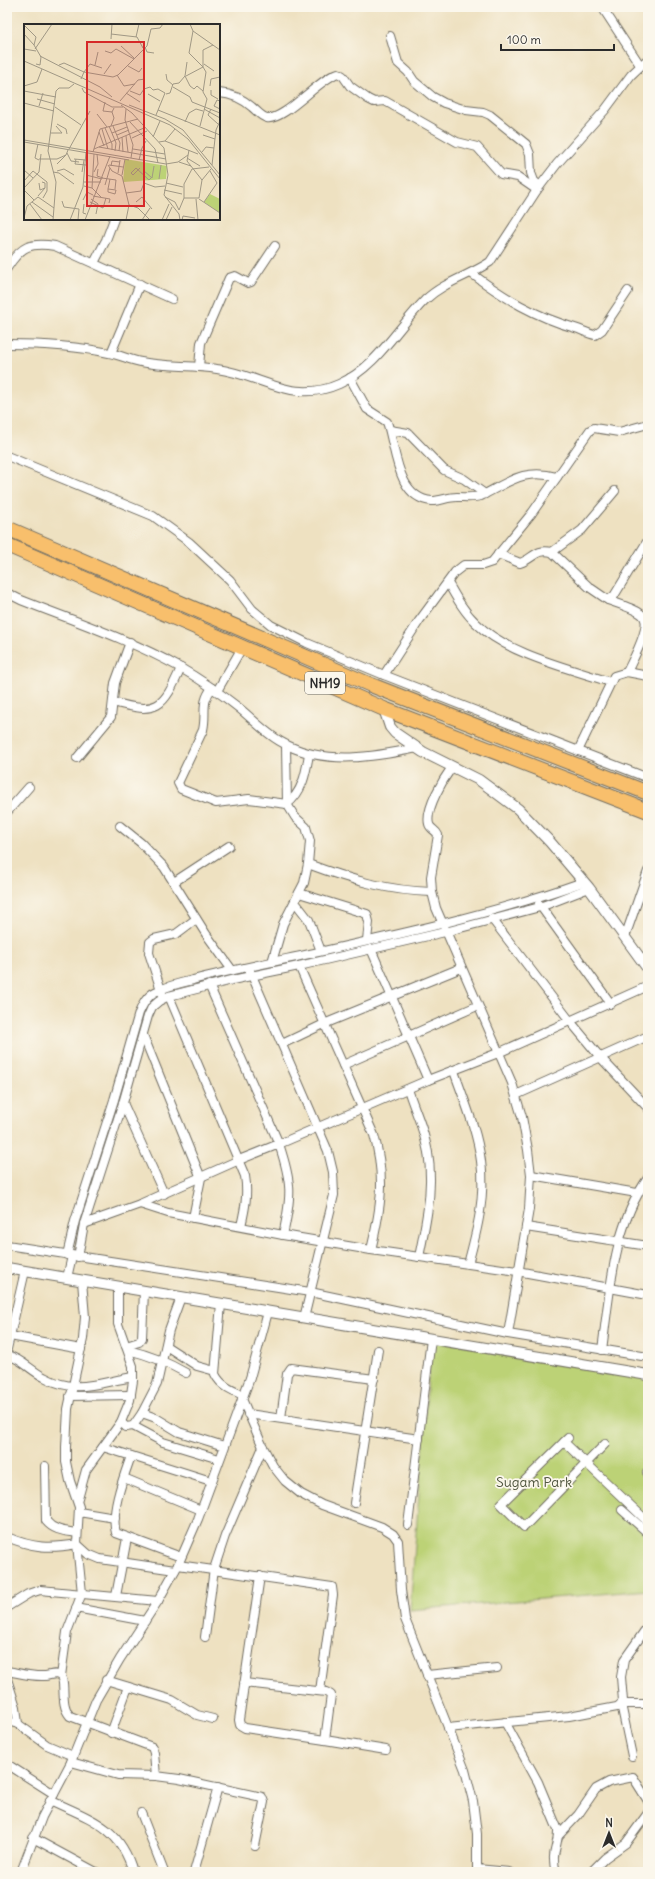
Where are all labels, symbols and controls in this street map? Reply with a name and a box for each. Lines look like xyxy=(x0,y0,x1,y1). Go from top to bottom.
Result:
inset map xyxy=(24,24,220,220)
scale bar xyxy=(501,26,614,52)
text: 100 m xyxy=(507,32,541,47)
road number: NH19 xyxy=(305,672,345,694)
park label: Sugam Park xyxy=(496,1473,572,1491)
north arrow xyxy=(589,1813,629,1853)
text: N xyxy=(605,1816,613,1830)

